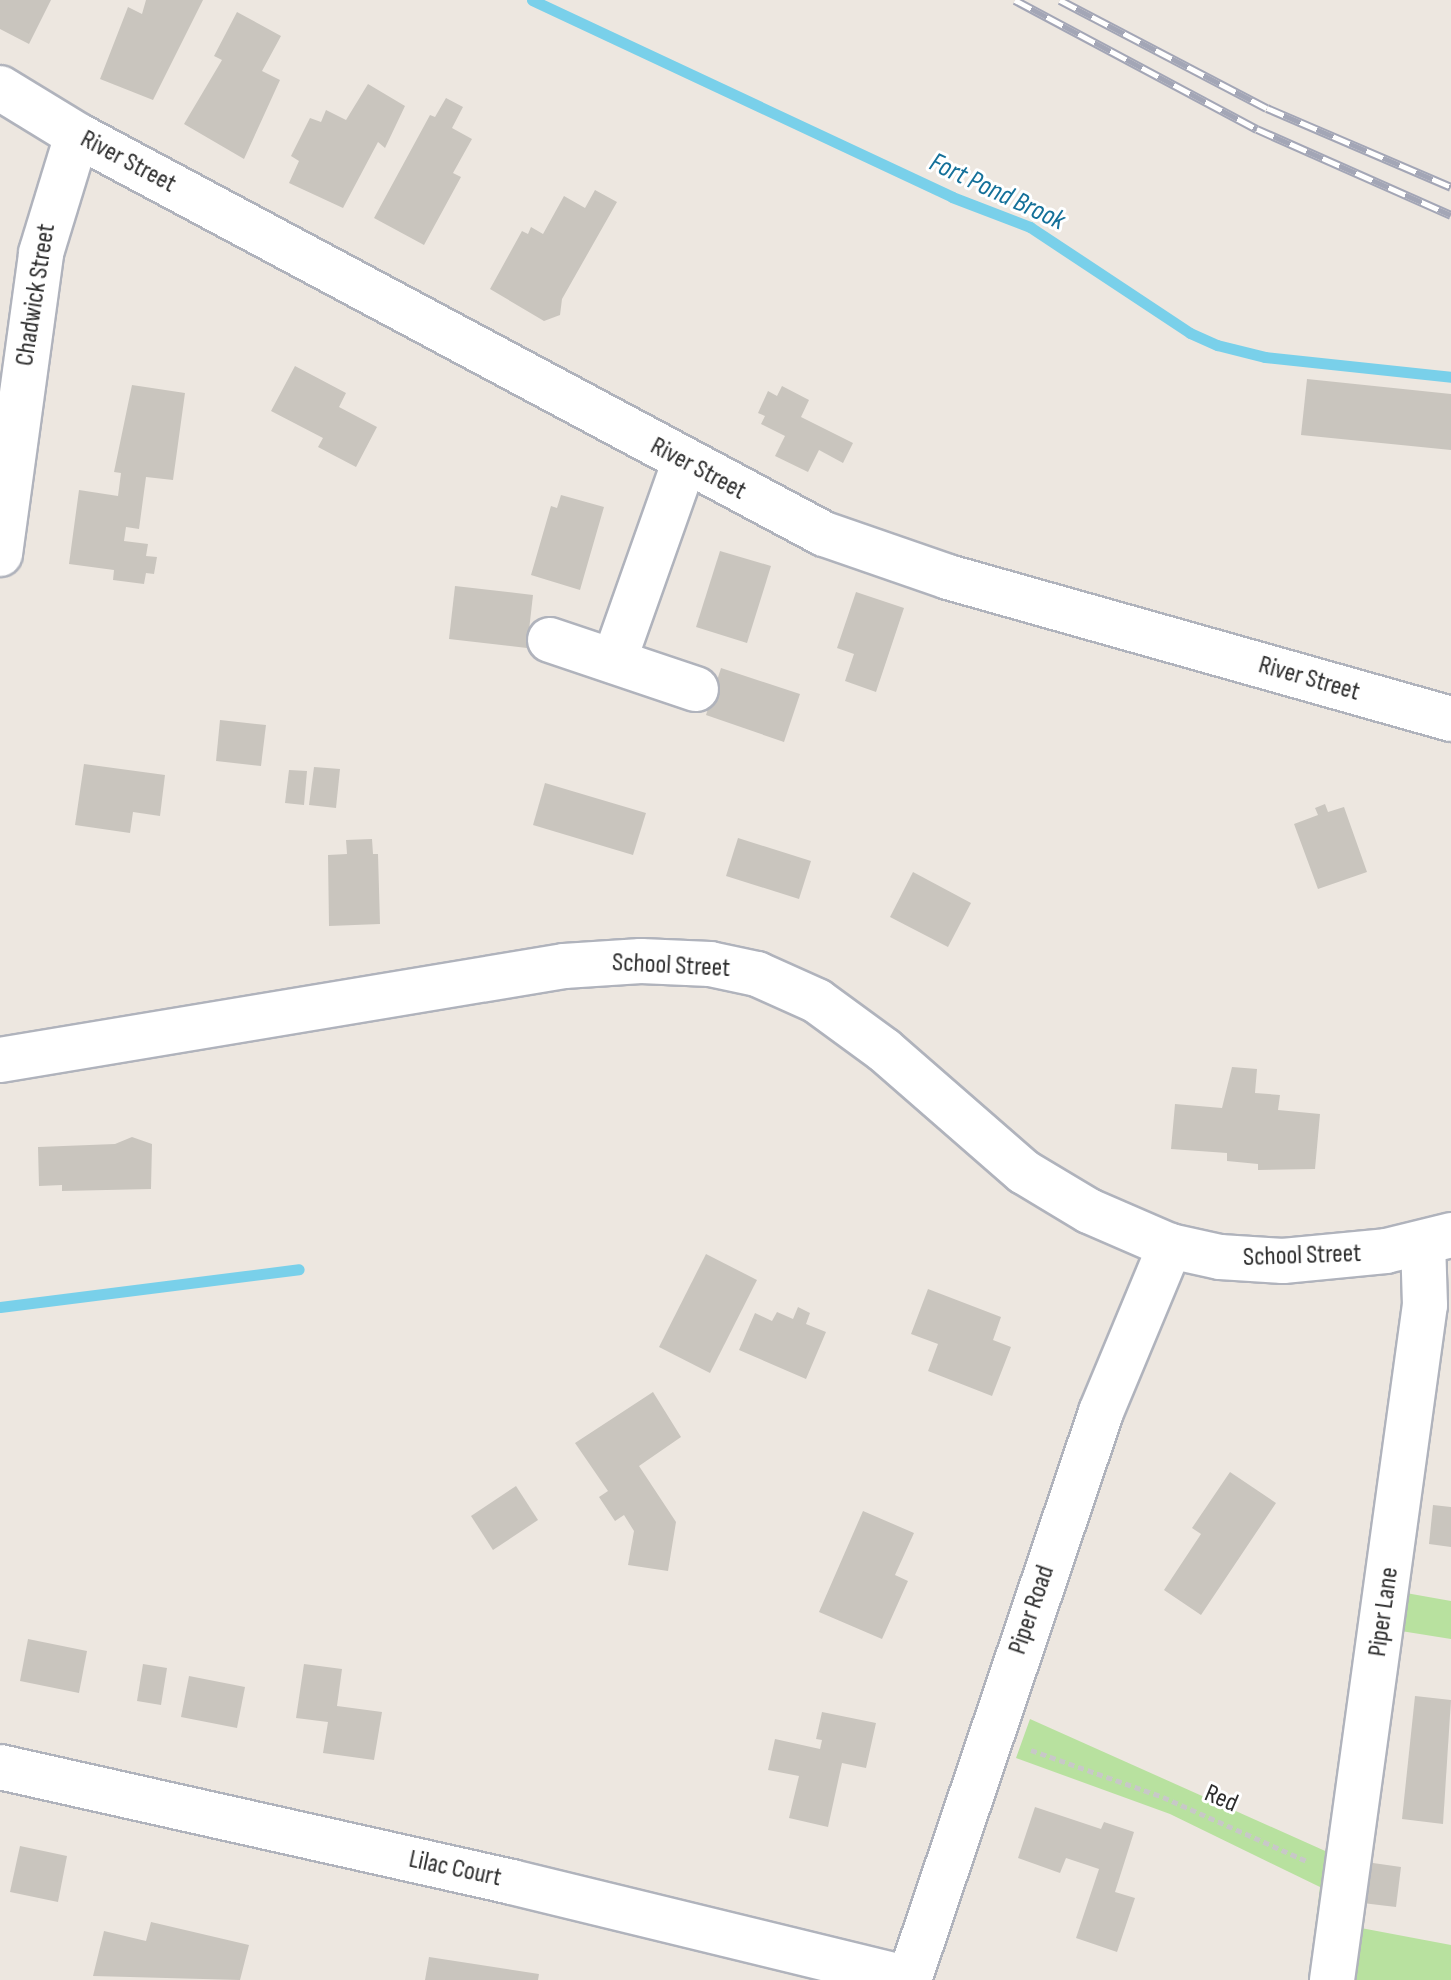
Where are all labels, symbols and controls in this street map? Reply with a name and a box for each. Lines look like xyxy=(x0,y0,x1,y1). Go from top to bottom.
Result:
street label: River Street xyxy=(75,124,181,200)
water label: Fort Pond Brook xyxy=(924,146,1070,238)
street label: Chadwick Street xyxy=(9,222,63,368)
street label: River Street xyxy=(645,431,751,507)
street label: River Street xyxy=(1255,650,1363,708)
street label: School Street xyxy=(611,947,731,985)
street label: School Street xyxy=(1242,1238,1362,1274)
street label: Piper Road xyxy=(1002,1561,1062,1659)
street label: Piper Lane xyxy=(1362,1565,1406,1659)
street label: Red xyxy=(1200,1778,1242,1820)
street label: Lilac Court xyxy=(406,1844,504,1894)

